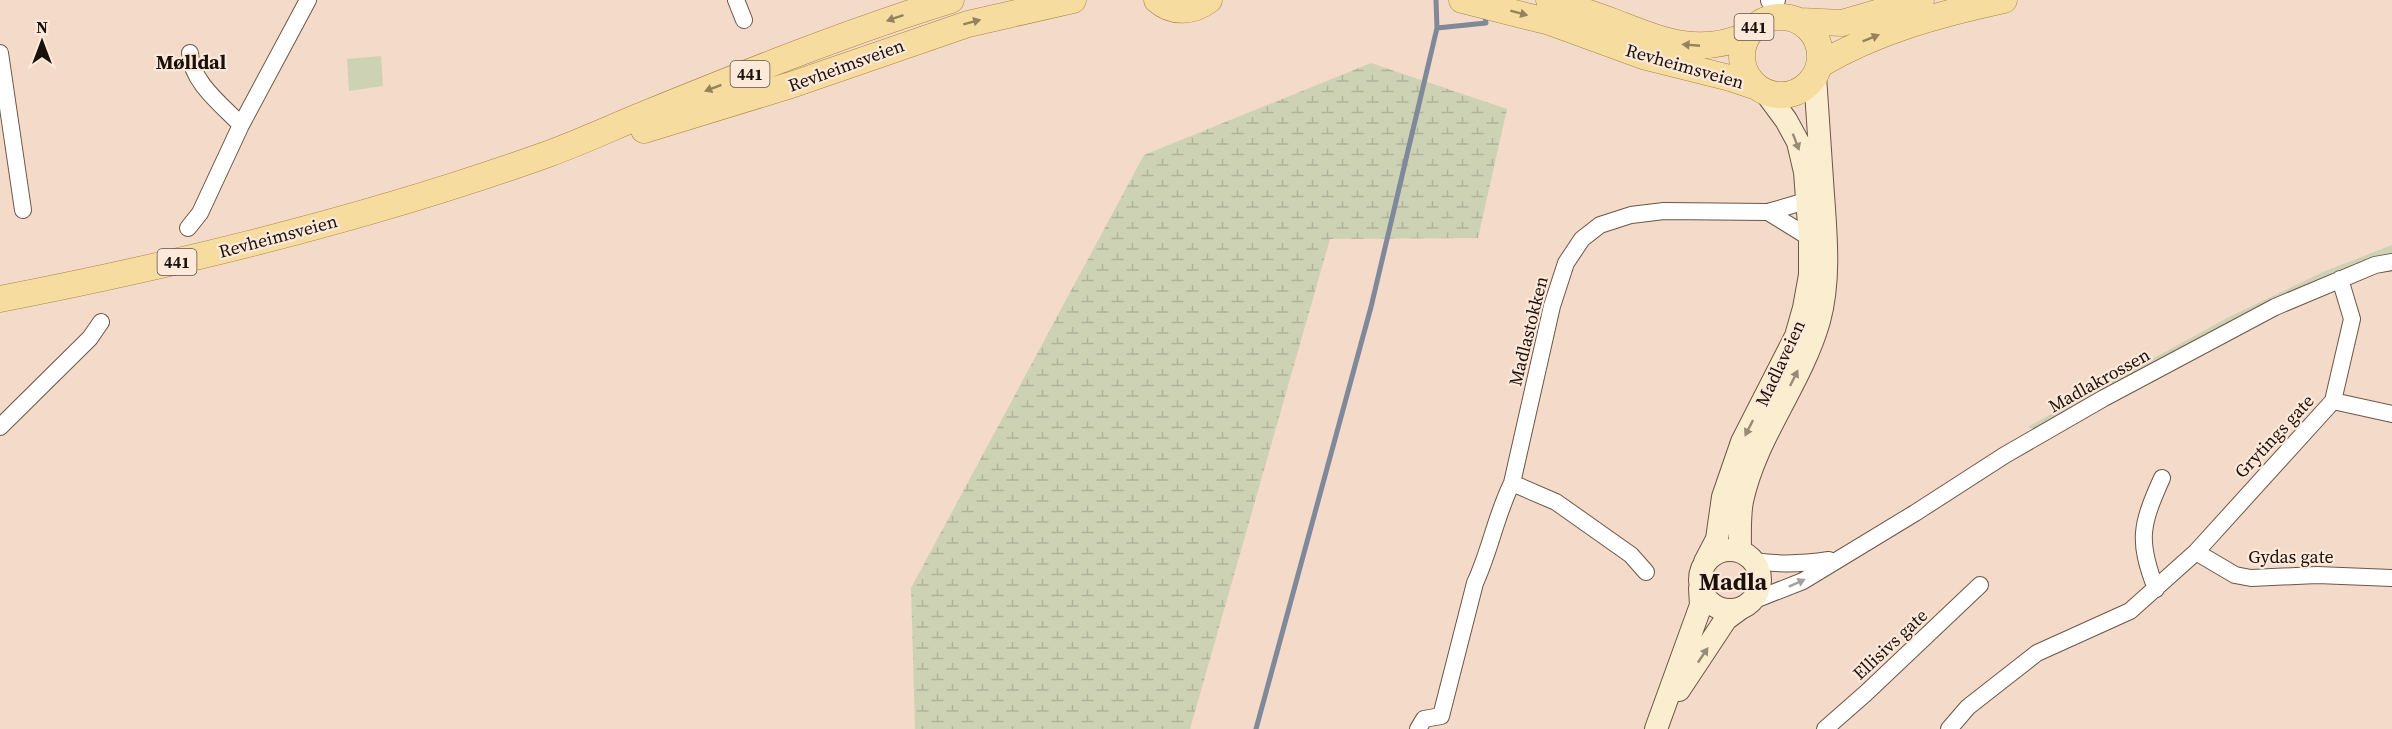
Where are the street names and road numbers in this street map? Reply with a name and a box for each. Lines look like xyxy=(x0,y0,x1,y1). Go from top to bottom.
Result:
road number: 441 xyxy=(1734,14,1774,40)
street label: Revheimsveien xyxy=(784,32,908,98)
street label: Revheimsveien xyxy=(1623,37,1747,95)
road number: 441 xyxy=(730,61,770,87)
street label: Revheimsveien xyxy=(216,208,340,264)
road number: 441 xyxy=(158,249,196,275)
street label: Madlastokken xyxy=(1502,273,1554,389)
street label: Madlaveien xyxy=(1749,316,1811,410)
street label: Madlakrossen xyxy=(2044,342,2154,418)
street label: Grytings gate xyxy=(2229,389,2319,483)
street label: Gydas gate xyxy=(2248,544,2334,569)
street label: Ellisivs gate xyxy=(1847,603,1933,685)

